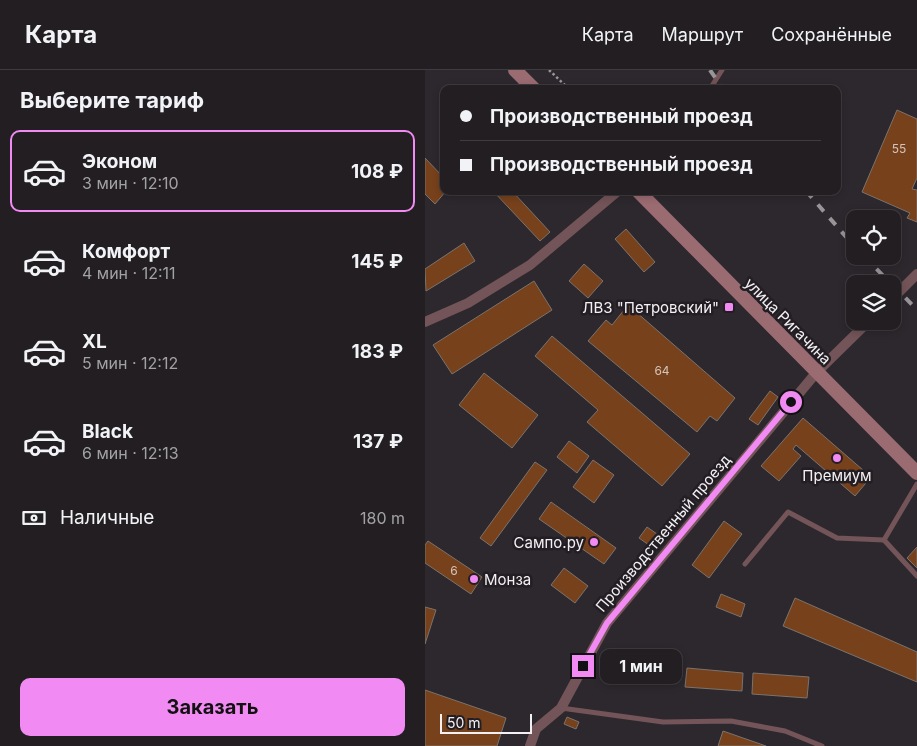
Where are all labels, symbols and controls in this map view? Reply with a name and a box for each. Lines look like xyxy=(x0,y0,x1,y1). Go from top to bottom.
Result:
text: Карта xyxy=(25,20,97,49)
text: Карта xyxy=(582,24,634,45)
text: Маршрут xyxy=(662,24,743,45)
text: Сохранённые xyxy=(771,24,892,45)
text: Выберите тариф xyxy=(20,87,204,113)
text: Производственный проезд xyxy=(490,105,753,128)
house number: 55 xyxy=(892,141,906,156)
icon: car xyxy=(22,149,67,194)
text: Эконом xyxy=(82,150,157,173)
text: Производственный проезд xyxy=(490,153,753,176)
text: 108 ₽ xyxy=(351,160,403,183)
text: 3 мин · 12:10 xyxy=(82,173,179,193)
map controls xyxy=(846,210,901,330)
button: locate xyxy=(846,210,901,265)
icon: car xyxy=(22,239,67,284)
text: Комфорт xyxy=(82,240,170,263)
text: 145 ₽ xyxy=(351,250,403,273)
text: 4 мин · 12:11 xyxy=(82,263,176,283)
street label: улица Ригачина xyxy=(741,274,835,368)
button: layers xyxy=(846,275,901,330)
place label: ЛВЗ "Петровский" xyxy=(582,298,719,317)
marker: ЛВЗ "Петровский" xyxy=(723,301,735,313)
icon: car xyxy=(22,329,67,374)
text: XL xyxy=(82,330,107,353)
text: 183 ₽ xyxy=(352,340,403,363)
text: 5 мин · 12:12 xyxy=(82,353,178,373)
house number: 64 xyxy=(654,363,670,378)
route start xyxy=(780,391,802,413)
icon: car xyxy=(22,419,67,464)
text: Black xyxy=(82,420,133,443)
text: 137 ₽ xyxy=(353,430,403,453)
text: 6 мин · 12:13 xyxy=(82,443,179,463)
street label: Производственный проезд xyxy=(591,450,735,616)
marker: Премиум xyxy=(831,452,843,464)
place label: Премиум xyxy=(802,466,872,485)
icon: cash xyxy=(20,504,48,532)
text: Наличные xyxy=(60,506,154,529)
text: 180 m xyxy=(360,508,405,528)
place label: Сампо.ру xyxy=(514,533,585,552)
marker: Сампо.ру xyxy=(588,536,600,548)
house number: 6 xyxy=(450,563,458,578)
place label: Монза xyxy=(484,570,531,589)
marker: Монза xyxy=(468,573,480,585)
callout: 1 мин xyxy=(601,648,683,684)
route end xyxy=(572,655,594,677)
text: 1 мин xyxy=(619,656,663,676)
button: Заказать xyxy=(20,678,405,736)
scale bar xyxy=(440,711,533,734)
text: 50 m xyxy=(447,714,481,731)

